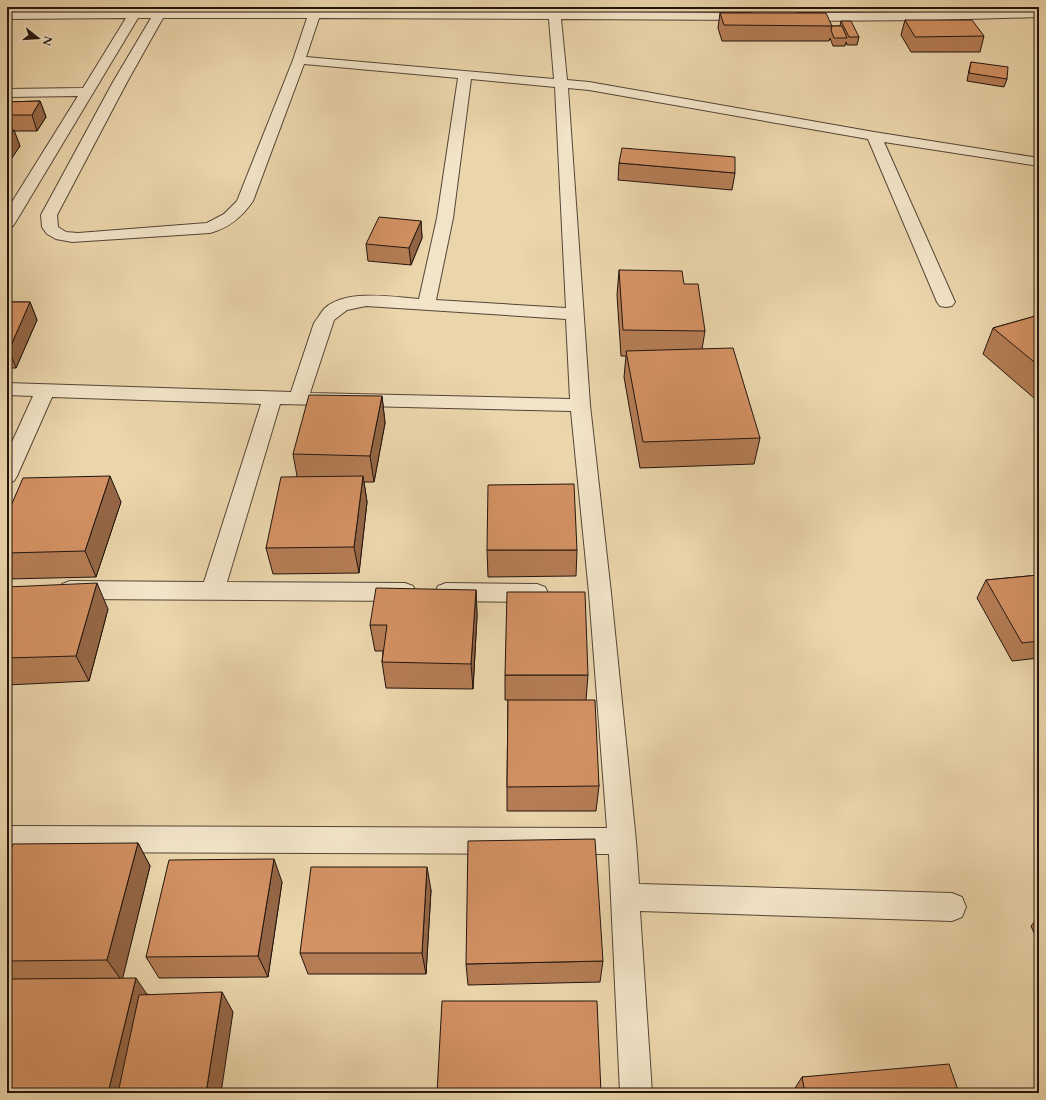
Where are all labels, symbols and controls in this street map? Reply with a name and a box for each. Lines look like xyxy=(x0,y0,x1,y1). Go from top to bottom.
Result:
north arrow xyxy=(18,18,58,58)
text: N xyxy=(38,34,56,48)

